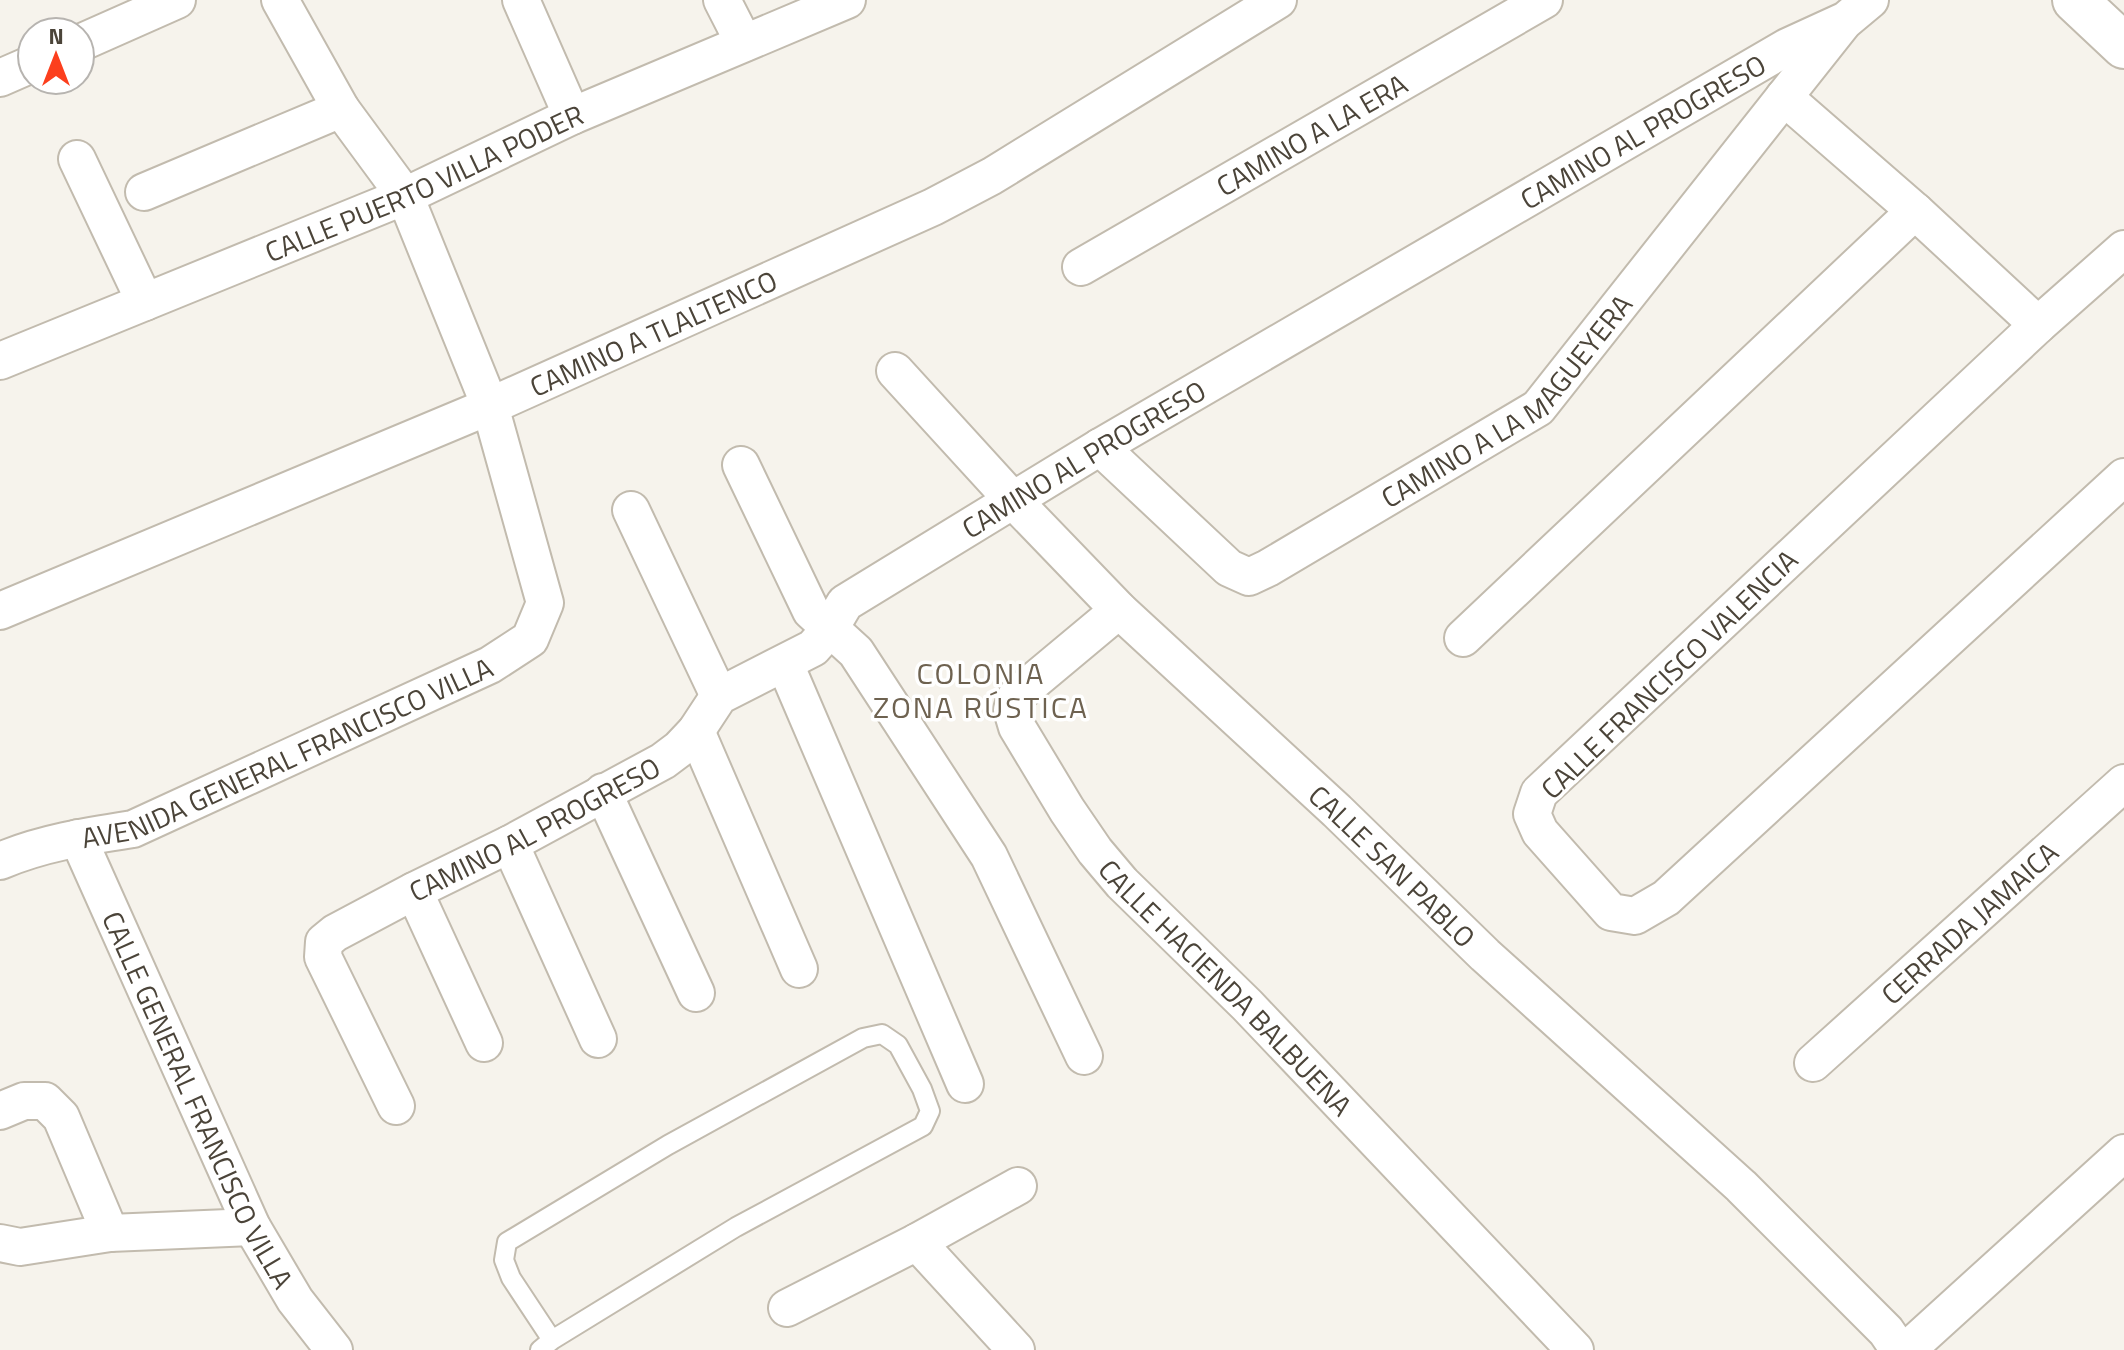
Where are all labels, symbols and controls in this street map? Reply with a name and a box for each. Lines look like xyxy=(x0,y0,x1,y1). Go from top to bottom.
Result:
north arrow xyxy=(16,16,96,96)
text: N xyxy=(48,19,64,53)
street label: CAMINO AL PROGRESO xyxy=(1512,43,1774,220)
street label: CAMINO A LA ERA xyxy=(1208,62,1415,206)
street label: CALLE PUERTO VILLA PODER xyxy=(258,92,590,272)
street label: CAMINO A TLALTENCO xyxy=(523,258,784,407)
street label: CAMINO A LA MAGUEYERA xyxy=(1372,284,1642,518)
street label: CAMINO AL PROGRESO xyxy=(953,369,1214,548)
street label: CALLE FRANCISCO VALENCIA xyxy=(1531,539,1808,809)
street label: AVENIDA GENERAL FRANCISCO VILLA xyxy=(78,645,500,859)
district label: COLONIA ZONA RÚSTICA xyxy=(873,650,1089,730)
street label: CAMINO AL PROGRESO xyxy=(401,745,668,912)
street label: CALLE SAN PABLO xyxy=(1299,774,1486,957)
street label: CERRADA JAMAICA xyxy=(1871,831,2068,1014)
street label: CALLE HACIENDA BALBUENA xyxy=(1089,849,1363,1126)
street label: CALLE GENERAL FRANCISCO VILLA xyxy=(92,904,305,1297)

